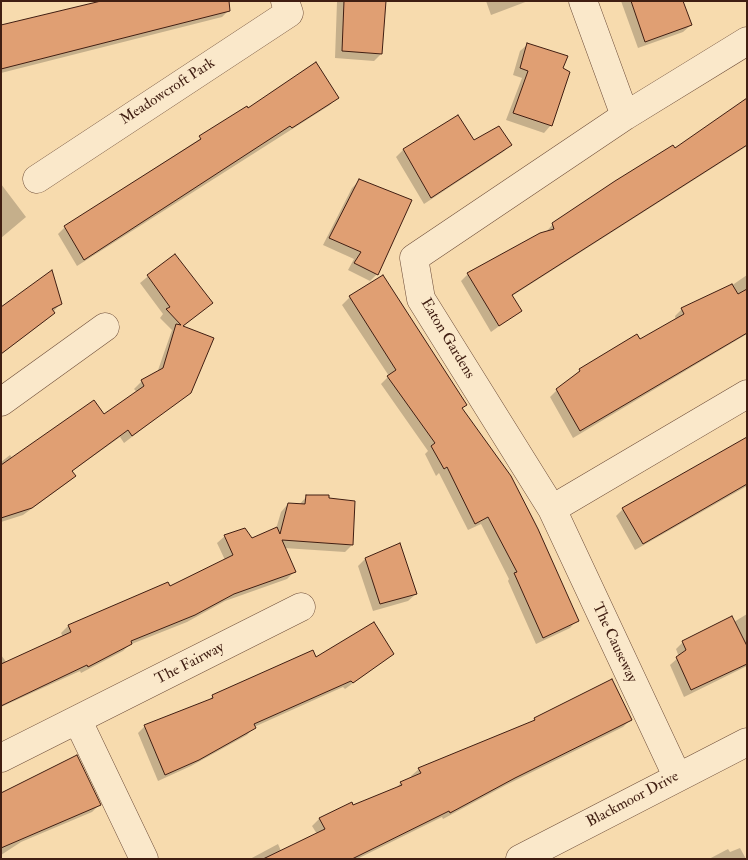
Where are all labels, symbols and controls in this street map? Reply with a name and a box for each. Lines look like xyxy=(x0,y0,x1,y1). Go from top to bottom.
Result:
street label: Meadowcroft Park xyxy=(117,55,219,129)
street label: Eaton Gardens xyxy=(416,295,478,383)
street label: The Causeway xyxy=(588,600,640,686)
street label: The Fairway xyxy=(153,639,227,689)
street label: Blackmoor Drive xyxy=(584,768,682,832)

